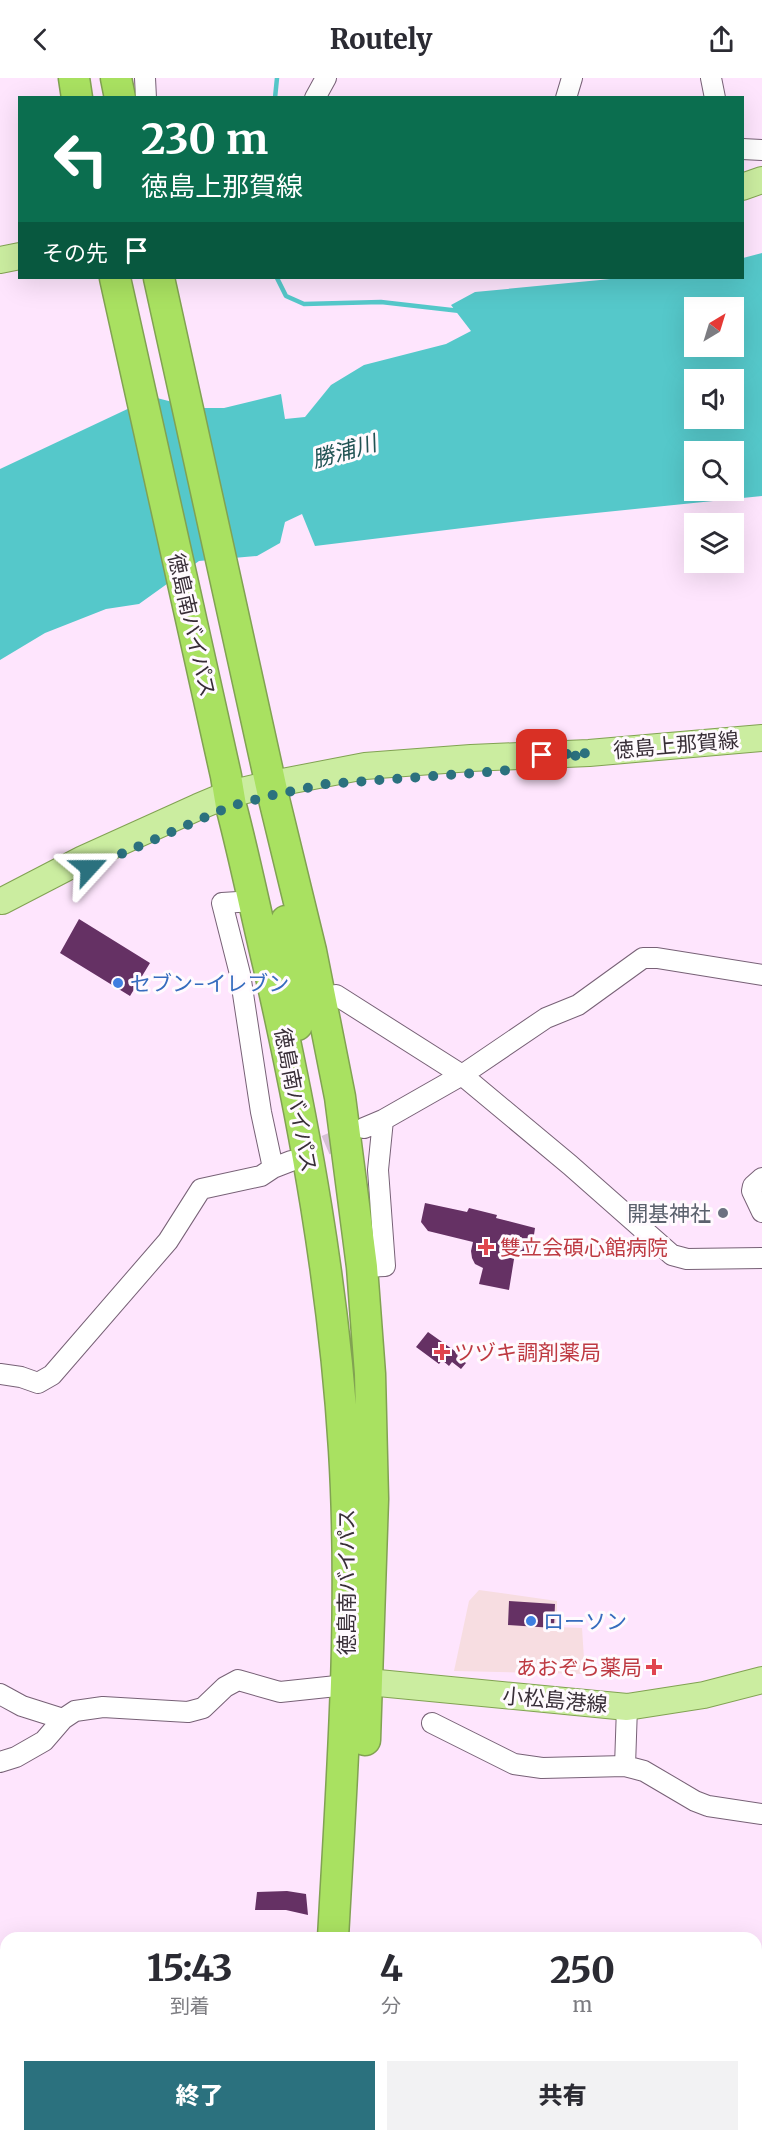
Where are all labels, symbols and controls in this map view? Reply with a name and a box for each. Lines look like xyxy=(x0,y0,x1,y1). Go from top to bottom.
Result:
text: Routely xyxy=(330,22,432,56)
icon: back xyxy=(24,23,57,56)
icon: share xyxy=(705,23,738,56)
text: 230 m xyxy=(141,113,268,165)
icon: left xyxy=(42,120,120,198)
text: 徳島上那賀線 xyxy=(141,169,303,203)
icon: arrive xyxy=(120,234,153,267)
text: その先 xyxy=(42,239,108,267)
north arrow xyxy=(684,297,744,357)
map controls xyxy=(684,297,744,573)
button: sound xyxy=(684,369,744,429)
water label: 勝浦川 xyxy=(308,428,381,474)
button: search xyxy=(684,441,744,501)
button: layers xyxy=(684,513,744,573)
street label: 徳島南バイパス xyxy=(162,551,222,699)
street label: 徳島上那賀線 xyxy=(612,726,740,764)
pin xyxy=(516,729,567,780)
icon: arrive xyxy=(525,738,558,771)
position arrow xyxy=(57,836,121,900)
place label: セブン-イレブン xyxy=(130,970,289,997)
marker: セブン-イレブン xyxy=(111,976,125,990)
street label: 徳島南バイパス xyxy=(269,1025,323,1175)
place label: 開基神社 xyxy=(627,1200,711,1227)
marker: 開基神社 xyxy=(716,1206,730,1220)
place label: 雙立会碩心館病院 xyxy=(500,1234,668,1261)
marker: 雙立会碩心館病院 xyxy=(477,1238,495,1256)
place label: ツヅキ調剤薬局 xyxy=(454,1339,601,1366)
marker: ツヅキ調剤薬局 xyxy=(435,1345,449,1359)
street label: 徳島南バイパス xyxy=(333,1509,360,1655)
place label: ローソン xyxy=(543,1608,627,1635)
marker: ローソン xyxy=(524,1614,538,1628)
place label: あおぞら薬局 xyxy=(516,1654,642,1681)
marker: あおぞら薬局 xyxy=(647,1660,661,1674)
street label: 小松島港線 xyxy=(502,1682,608,1718)
text: 15:43 xyxy=(147,1946,233,1991)
text: 4 xyxy=(380,1946,403,1991)
text: 250 xyxy=(550,1948,615,1993)
text: m xyxy=(572,1992,592,2017)
text: 到着 xyxy=(170,1993,210,2018)
text: 分 xyxy=(381,1993,401,2018)
button: 終了 xyxy=(24,2061,375,2130)
button: 共有 xyxy=(387,2061,738,2130)

